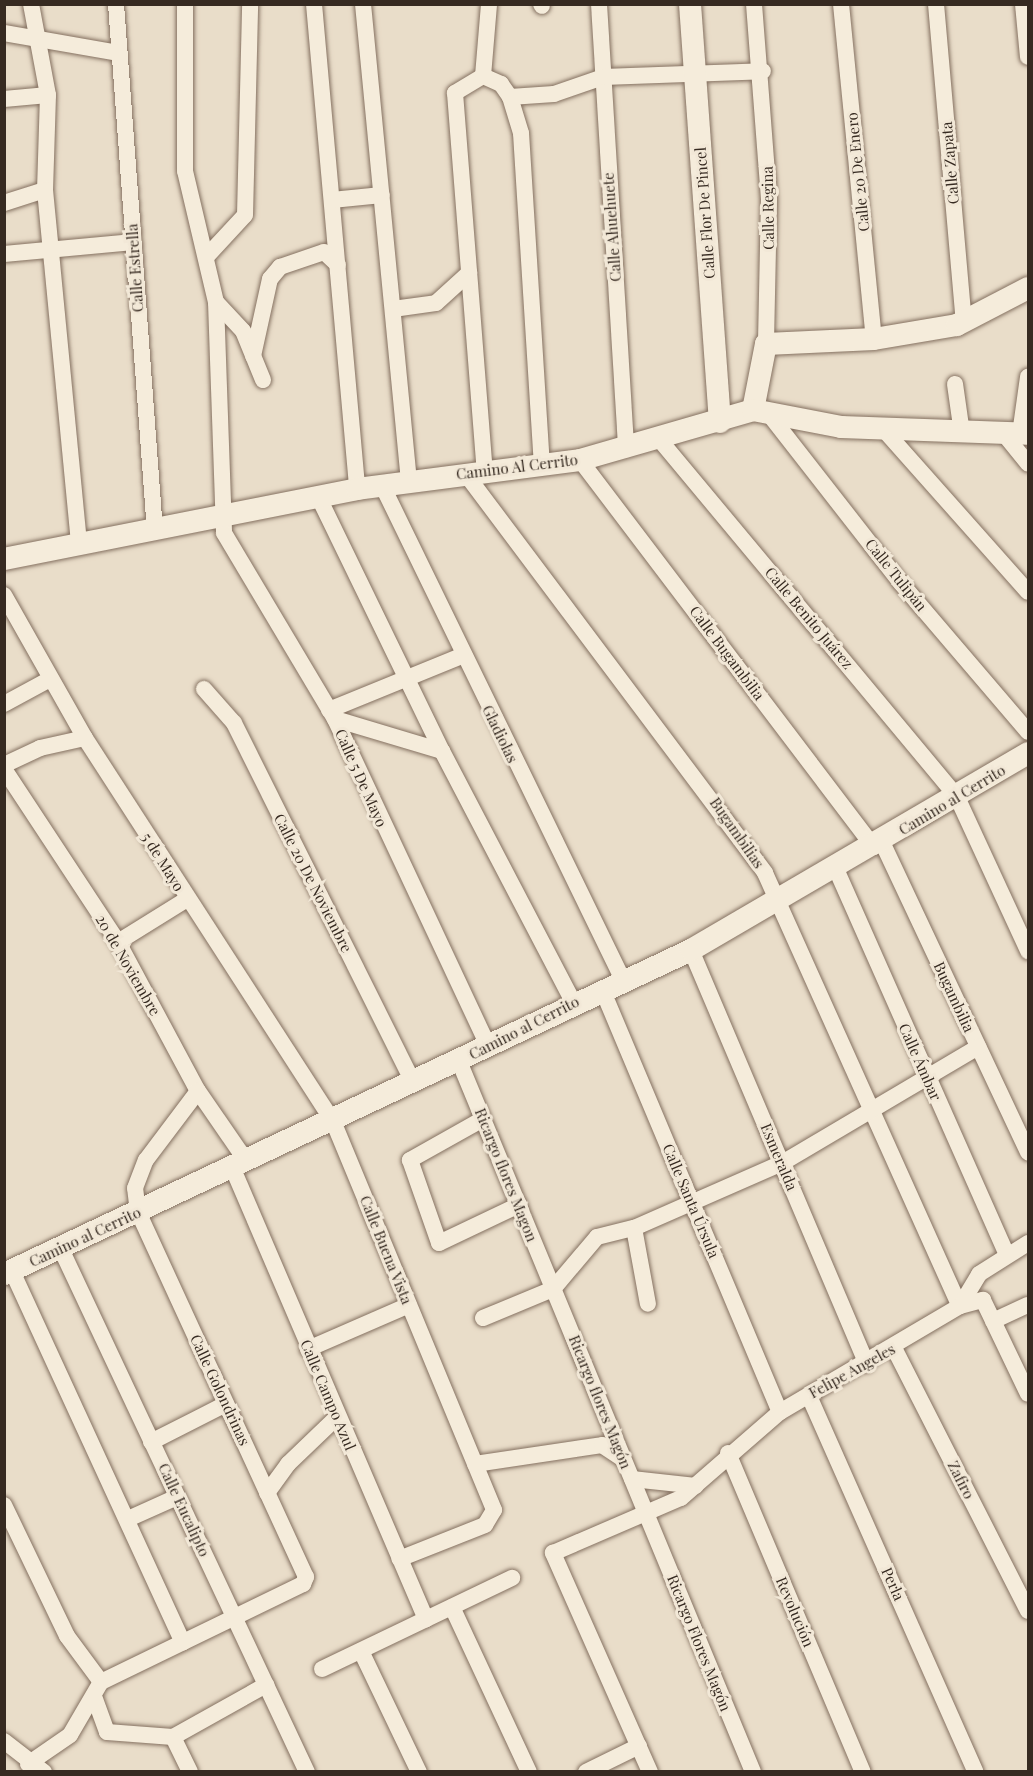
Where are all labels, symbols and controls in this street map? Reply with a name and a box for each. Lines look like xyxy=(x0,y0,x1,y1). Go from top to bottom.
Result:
street label: Calle 20 De Enero xyxy=(843,111,873,233)
street label: Calle Zapata xyxy=(937,121,963,205)
street label: Calle Flor De Pincel xyxy=(691,146,719,280)
street label: Calle Regina xyxy=(758,166,778,250)
street label: Calle Ahuehuete xyxy=(599,171,625,283)
street label: Calle Estrella xyxy=(123,223,147,313)
street label: Camino Al Cerrito xyxy=(455,451,579,483)
street label: Calle Tulipán xyxy=(861,535,931,615)
street label: Calle Benito Juárez xyxy=(761,564,857,672)
street label: Calle Bugambilia xyxy=(686,602,768,704)
street label: Gladiolas xyxy=(478,702,522,766)
street label: Calle 5 De Mayo xyxy=(331,726,391,830)
street label: Camino al Cerrito xyxy=(895,761,1009,839)
street label: Bugambilias xyxy=(706,794,768,872)
street label: Calle 20 De Noviembre xyxy=(270,811,356,955)
street label: 5 de Mayo xyxy=(138,829,188,895)
street label: 20 de Noviembre xyxy=(92,911,164,1019)
street label: Bugambilia xyxy=(930,959,978,1035)
street label: Camino al Cerrito xyxy=(466,992,582,1064)
street label: Calle Ámbar xyxy=(895,1020,945,1104)
street label: Ricargo flores Magon xyxy=(471,1106,541,1244)
street label: Esmeralda xyxy=(757,1121,801,1193)
street label: Calle Santa Úrsula xyxy=(659,1141,723,1261)
street label: Calle Buena Vista xyxy=(356,1193,416,1307)
street label: Camino al Cerrito xyxy=(26,1203,144,1271)
street label: Calle Golondrinas xyxy=(186,1332,254,1448)
street label: Ricargo flores Magón xyxy=(565,1333,635,1471)
street label: Calle Campo Azul xyxy=(296,1337,360,1453)
street label: Felipe Angeles xyxy=(805,1340,899,1402)
street label: Zafiro xyxy=(944,1458,978,1502)
street label: Calle Eucalipto xyxy=(154,1460,214,1560)
street label: Perla xyxy=(878,1565,908,1603)
street label: Ricargo Flores Magón xyxy=(663,1572,735,1714)
street label: Revolución xyxy=(772,1574,818,1650)

